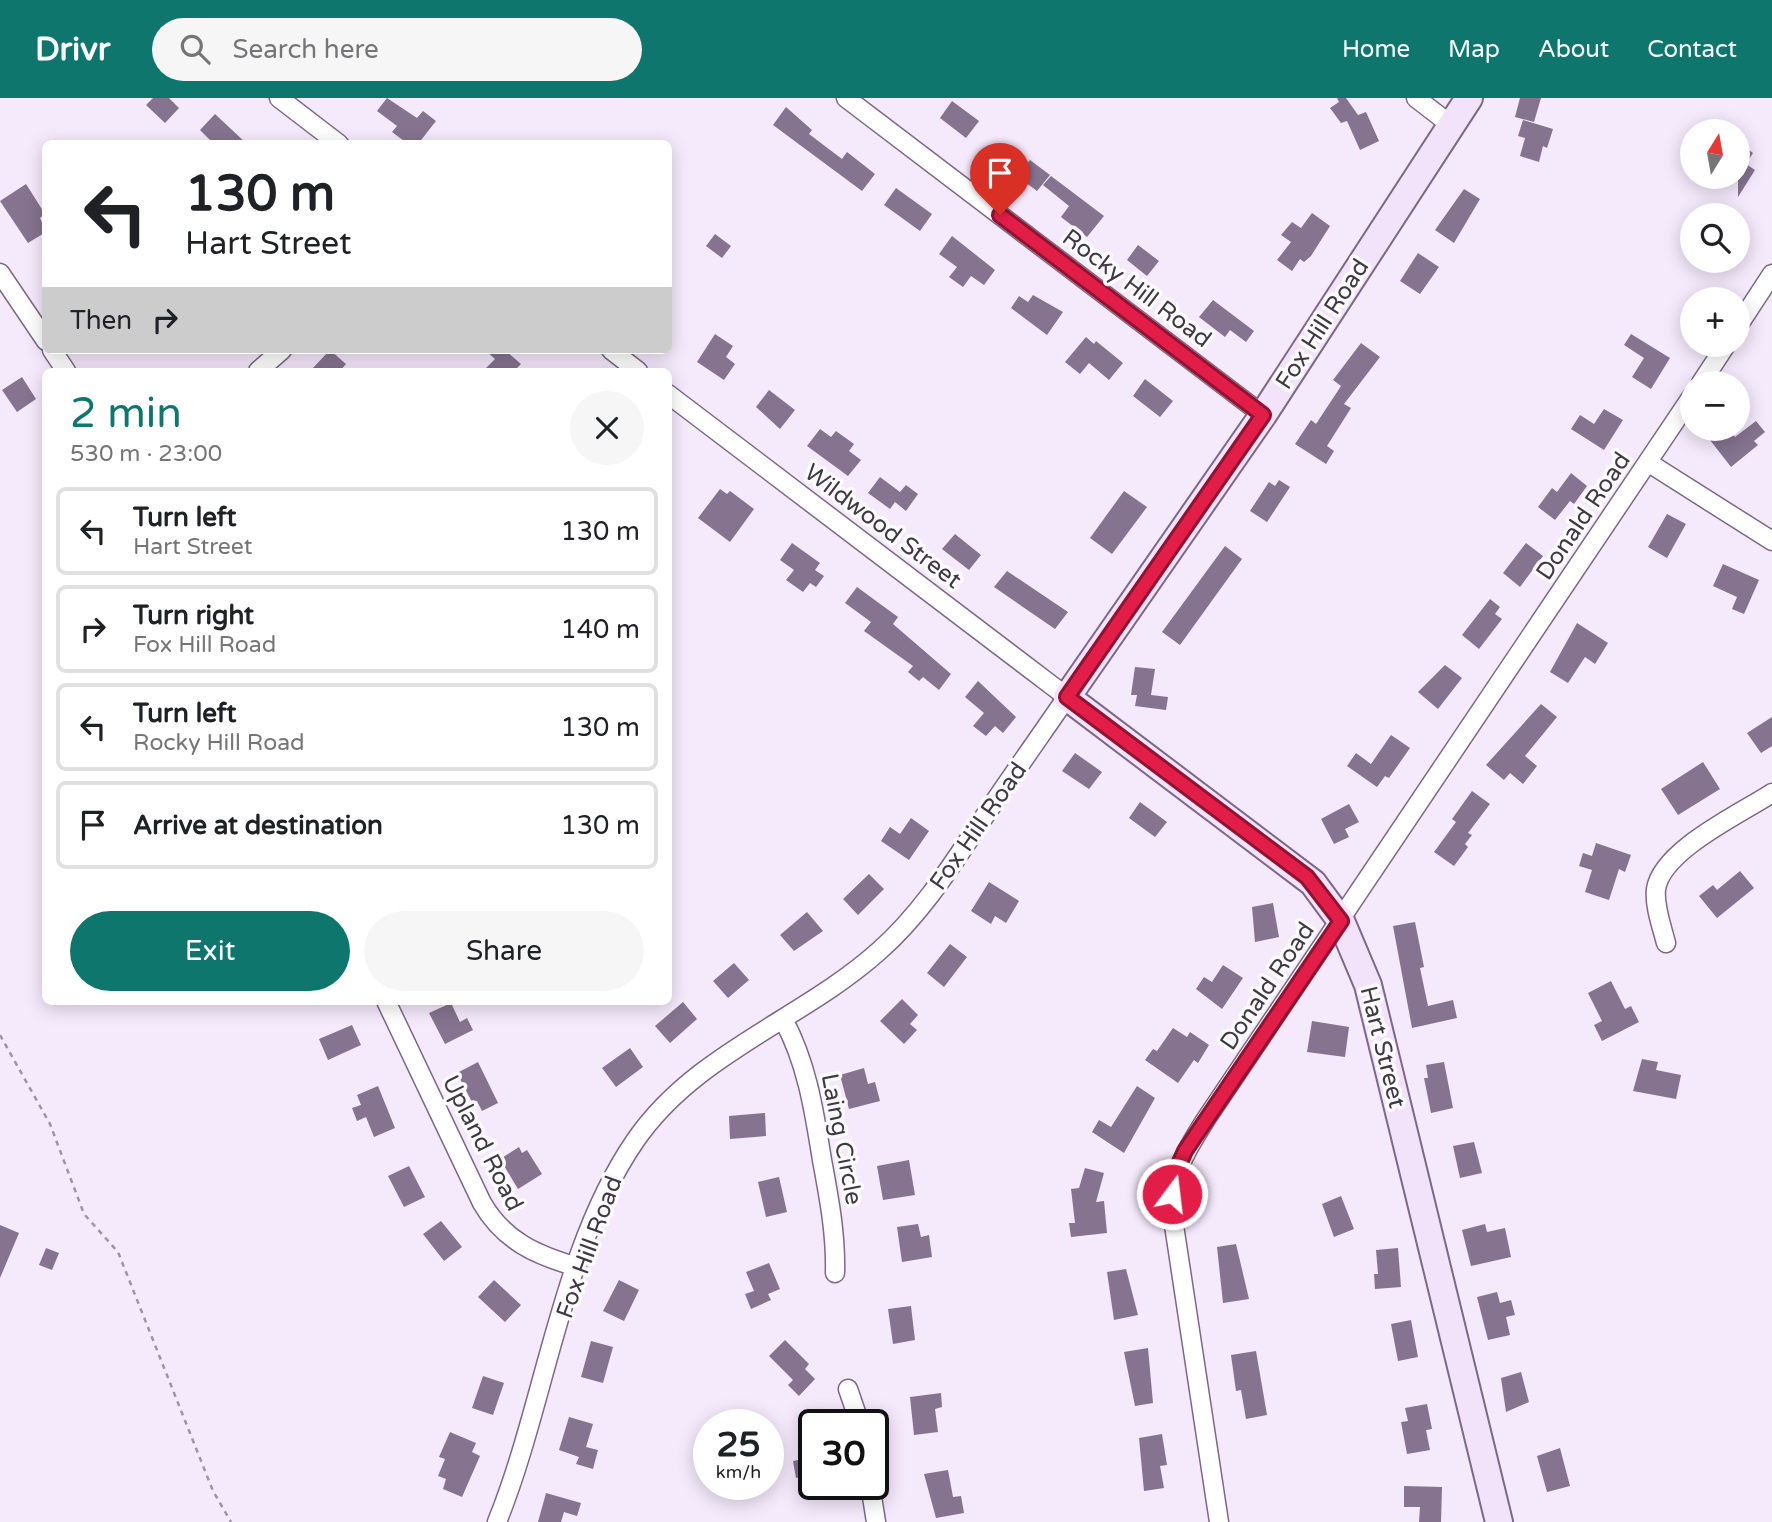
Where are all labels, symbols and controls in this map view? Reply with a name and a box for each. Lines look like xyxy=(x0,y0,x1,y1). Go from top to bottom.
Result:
search box xyxy=(152,18,642,81)
text: Drivr xyxy=(35,30,110,69)
icon: search xyxy=(176,30,214,68)
text: Search here xyxy=(232,34,379,65)
text: Home xyxy=(1342,35,1410,64)
text: Map xyxy=(1448,35,1500,64)
text: About xyxy=(1538,35,1609,64)
text: Contact xyxy=(1647,35,1737,64)
north arrow xyxy=(1680,119,1750,189)
map controls xyxy=(1680,119,1750,441)
pin xyxy=(970,143,1030,215)
icon: arrive xyxy=(981,154,1019,192)
text: 130 m xyxy=(185,165,335,224)
icon: left xyxy=(70,168,161,259)
button: search xyxy=(1680,203,1750,273)
street label: Rocky Hill Road xyxy=(1056,223,1217,354)
text: Hart Street xyxy=(185,225,351,263)
street label: Fox Hill Road xyxy=(1270,254,1375,395)
button: + xyxy=(1680,287,1750,357)
icon: right xyxy=(146,301,184,339)
text: Then xyxy=(70,305,132,336)
button: − xyxy=(1680,371,1750,441)
text: 2 min xyxy=(70,388,182,439)
button: close xyxy=(570,391,644,465)
text: 530 m · 23:00 xyxy=(70,440,222,468)
street label: Donald Road xyxy=(1530,447,1637,586)
street label: Wildwood Street xyxy=(798,458,967,595)
text: Turn left xyxy=(133,502,236,533)
icon: left xyxy=(74,512,112,550)
text: 130 m xyxy=(560,516,640,547)
text: Hart Street xyxy=(133,533,253,561)
text: Turn right xyxy=(133,600,254,631)
icon: right xyxy=(74,610,112,648)
text: 140 m xyxy=(560,614,640,645)
text: Fox Hill Road xyxy=(133,631,276,659)
text: Turn left xyxy=(133,698,236,729)
icon: left xyxy=(74,708,112,746)
text: 130 m xyxy=(560,712,640,743)
text: Rocky Hill Road xyxy=(133,729,305,757)
street label: Fox Hill Road xyxy=(924,757,1033,896)
icon: arrive xyxy=(74,806,112,844)
text: Arrive at destination xyxy=(133,810,383,841)
text: 130 m xyxy=(560,810,640,841)
button: Exit xyxy=(70,911,350,991)
button: Share xyxy=(364,911,644,991)
street label: Donald Road xyxy=(1214,917,1321,1056)
street label: Hart Street xyxy=(1353,983,1412,1111)
street label: Upland Road xyxy=(436,1070,529,1216)
street label: Laing Circle xyxy=(815,1071,868,1207)
position arrow xyxy=(1135,1157,1209,1231)
street label: Fox Hill Road xyxy=(550,1172,629,1322)
speed limit sign: 30 xyxy=(798,1409,889,1500)
text: 25 xyxy=(717,1424,760,1466)
text: km/h xyxy=(716,1461,761,1483)

